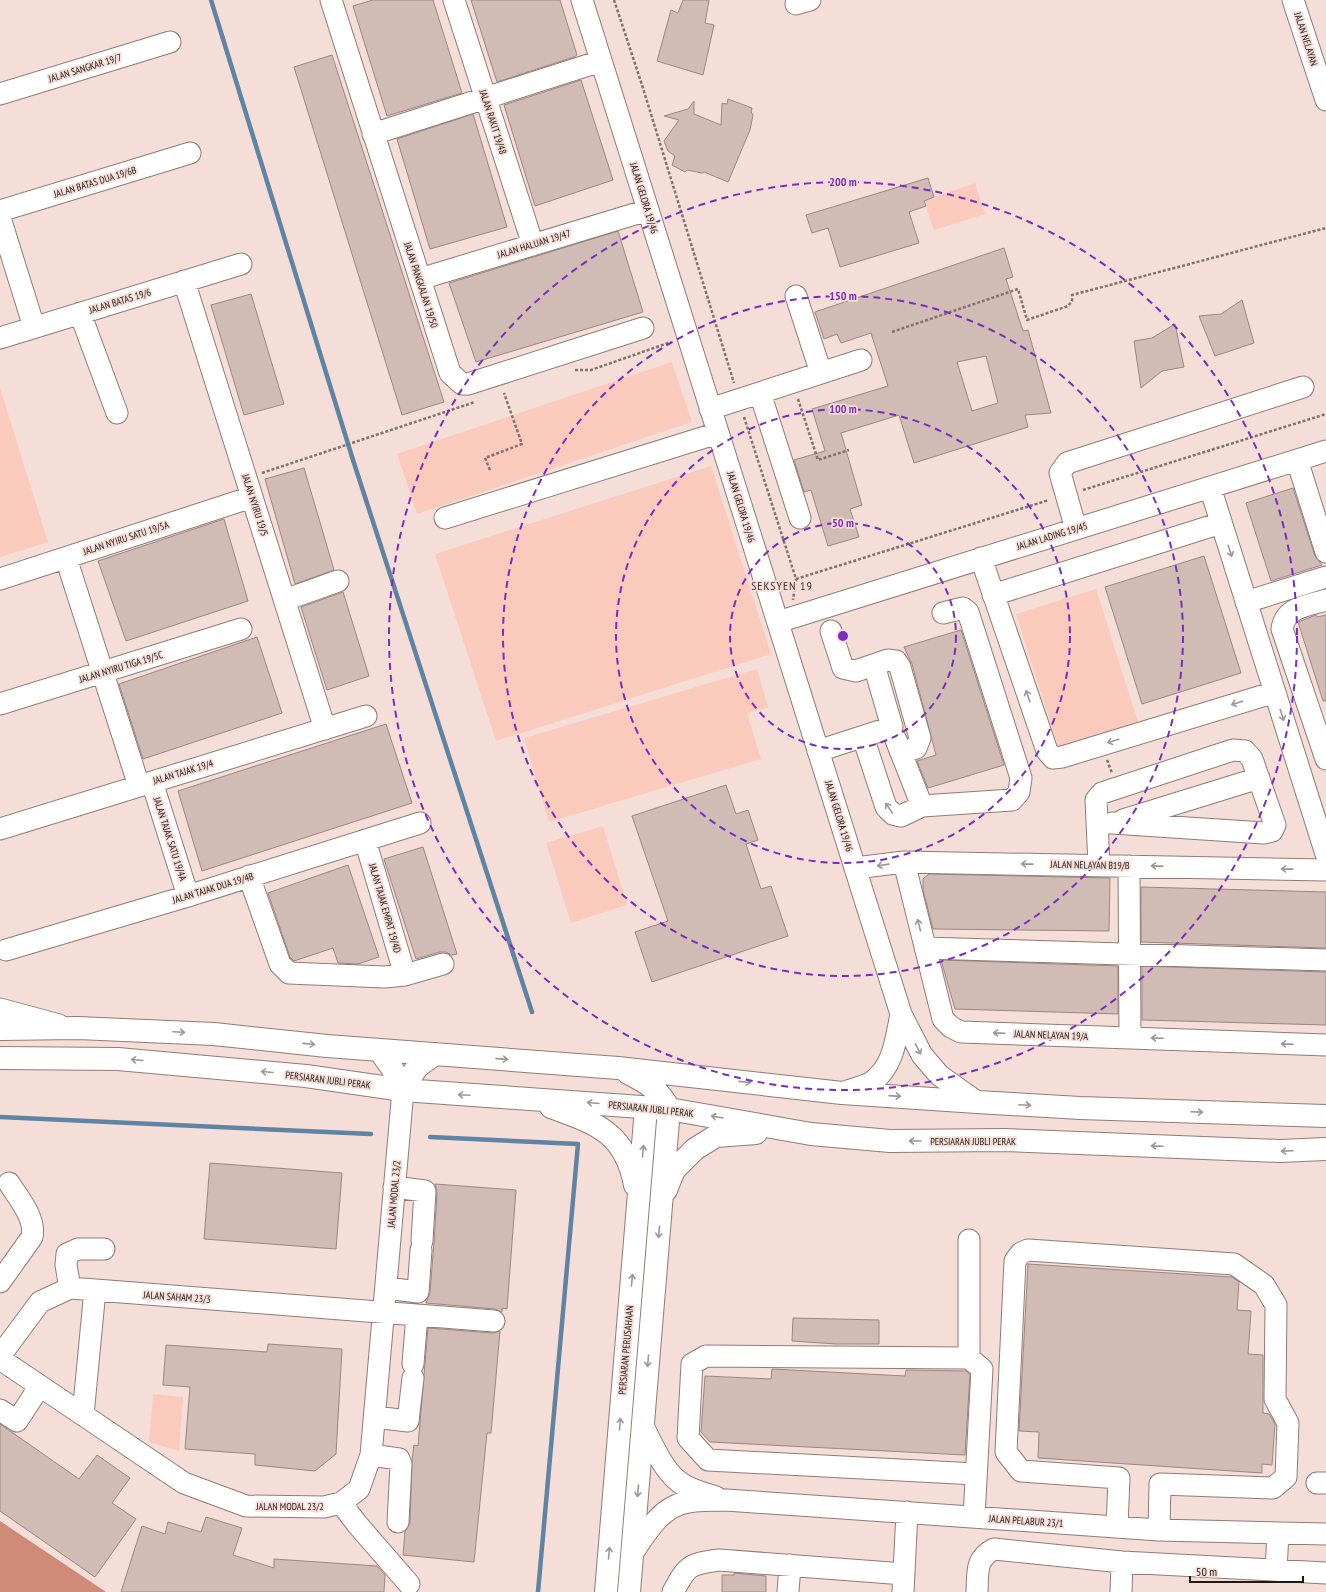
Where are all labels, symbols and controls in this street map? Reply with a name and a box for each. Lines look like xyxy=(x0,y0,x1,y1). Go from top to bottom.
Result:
street label: JALAN NELAYAN xyxy=(1291,10,1321,67)
street label: JALAN SANGKAR 19/7 xyxy=(46,51,123,86)
street label: JALAN RAKIT 19/48 xyxy=(476,87,510,156)
street label: JALAN GELORA 19/46 xyxy=(627,160,661,236)
street label: JALAN BATAS DUA 19/6B xyxy=(51,163,138,201)
text: 200 m xyxy=(829,174,857,189)
street label: JALAN HALUAN 19/47 xyxy=(495,227,572,262)
street label: JALAN PANGKALAN 19/50 xyxy=(401,240,441,330)
street label: JALAN BATAS 19/6 xyxy=(87,285,153,317)
text: 150 m xyxy=(829,288,857,303)
text: 100 m xyxy=(829,401,857,416)
street label: JALAN GELORA 19/46 xyxy=(724,469,758,545)
street label: JALAN NYIRU 19/5 xyxy=(239,471,271,538)
text: 50 m xyxy=(832,515,854,530)
street label: JALAN NYIRU SATU 19/5A xyxy=(81,518,171,558)
street label: JALAN LADING 19/45 xyxy=(1014,519,1089,553)
one-way arrow xyxy=(1227,544,1234,557)
district label: SEKSYEN 19 xyxy=(751,578,813,593)
centre of rings xyxy=(836,629,850,643)
street label: JALAN NYIRU TIGA 19/5C xyxy=(77,648,165,686)
one-way arrow xyxy=(1024,689,1031,702)
one-way arrow xyxy=(1231,700,1244,707)
one-way arrow xyxy=(1279,708,1286,721)
one-way arrow xyxy=(1107,738,1120,745)
street label: JALAN TAJAK 19/4 xyxy=(150,757,215,788)
street label: JALAN GELORA 19/46 xyxy=(822,778,856,854)
street label: JALAN TAJAK SATU 19/4A xyxy=(150,794,190,883)
one-way arrow xyxy=(885,803,893,814)
street label: JALAN NELAYAN B19/B xyxy=(1049,858,1130,872)
one-way arrow xyxy=(1021,860,1034,868)
street label: JALAN TAJAK EMPAT 19/4D xyxy=(366,861,404,954)
one-way arrow xyxy=(877,861,890,869)
one-way arrow xyxy=(1151,863,1164,870)
one-way arrow xyxy=(1281,865,1294,873)
street label: JALAN TAJAK DUA 19/4B xyxy=(170,869,255,907)
one-way arrow xyxy=(915,919,923,932)
street label: JALAN NELAYAN 19/A xyxy=(1013,1027,1089,1043)
one-way arrow xyxy=(172,1029,185,1036)
one-way arrow xyxy=(993,1030,1006,1037)
one-way arrow xyxy=(1151,1035,1164,1042)
one-way arrow xyxy=(302,1040,315,1047)
one-way arrow xyxy=(1281,1040,1294,1047)
one-way arrow xyxy=(915,1042,923,1054)
one-way arrow xyxy=(495,1055,508,1062)
one-way arrow xyxy=(131,1057,144,1064)
street label: PERSIARAN JUBLI PERAK xyxy=(285,1068,371,1092)
one-way arrow xyxy=(261,1069,274,1076)
one-way arrow xyxy=(738,1078,751,1086)
one-way arrow xyxy=(458,1091,471,1098)
one-way arrow xyxy=(888,1093,901,1100)
street label: PERSIARAN JUBLI PERAK xyxy=(608,1098,694,1120)
one-way arrow xyxy=(587,1100,600,1107)
one-way arrow xyxy=(1018,1101,1031,1109)
one-way arrow xyxy=(1190,1109,1203,1116)
one-way arrow xyxy=(711,1113,724,1121)
street label: PERSIARAN JUBLI PERAK xyxy=(930,1135,1016,1148)
one-way arrow xyxy=(909,1137,922,1145)
one-way arrow xyxy=(1151,1142,1164,1150)
one-way arrow xyxy=(639,1145,646,1158)
one-way arrow xyxy=(1281,1147,1294,1155)
street label: JALAN MODAL 23/2 xyxy=(384,1160,403,1229)
one-way arrow xyxy=(656,1225,663,1238)
one-way arrow xyxy=(628,1274,635,1287)
street label: JALAN SAHAM 23/3 xyxy=(142,1288,211,1306)
street label: PERSIARAN PERUSAHAAN xyxy=(616,1305,636,1395)
one-way arrow xyxy=(645,1354,652,1367)
one-way arrow xyxy=(616,1418,623,1431)
one-way arrow xyxy=(634,1484,641,1497)
street label: JALAN MODAL 23/2 xyxy=(255,1500,324,1513)
street label: JALAN PELABUR 23/1 xyxy=(987,1512,1064,1530)
one-way arrow xyxy=(606,1547,613,1560)
scale bar xyxy=(1190,1558,1303,1584)
text: 50 m xyxy=(1196,1564,1217,1579)

